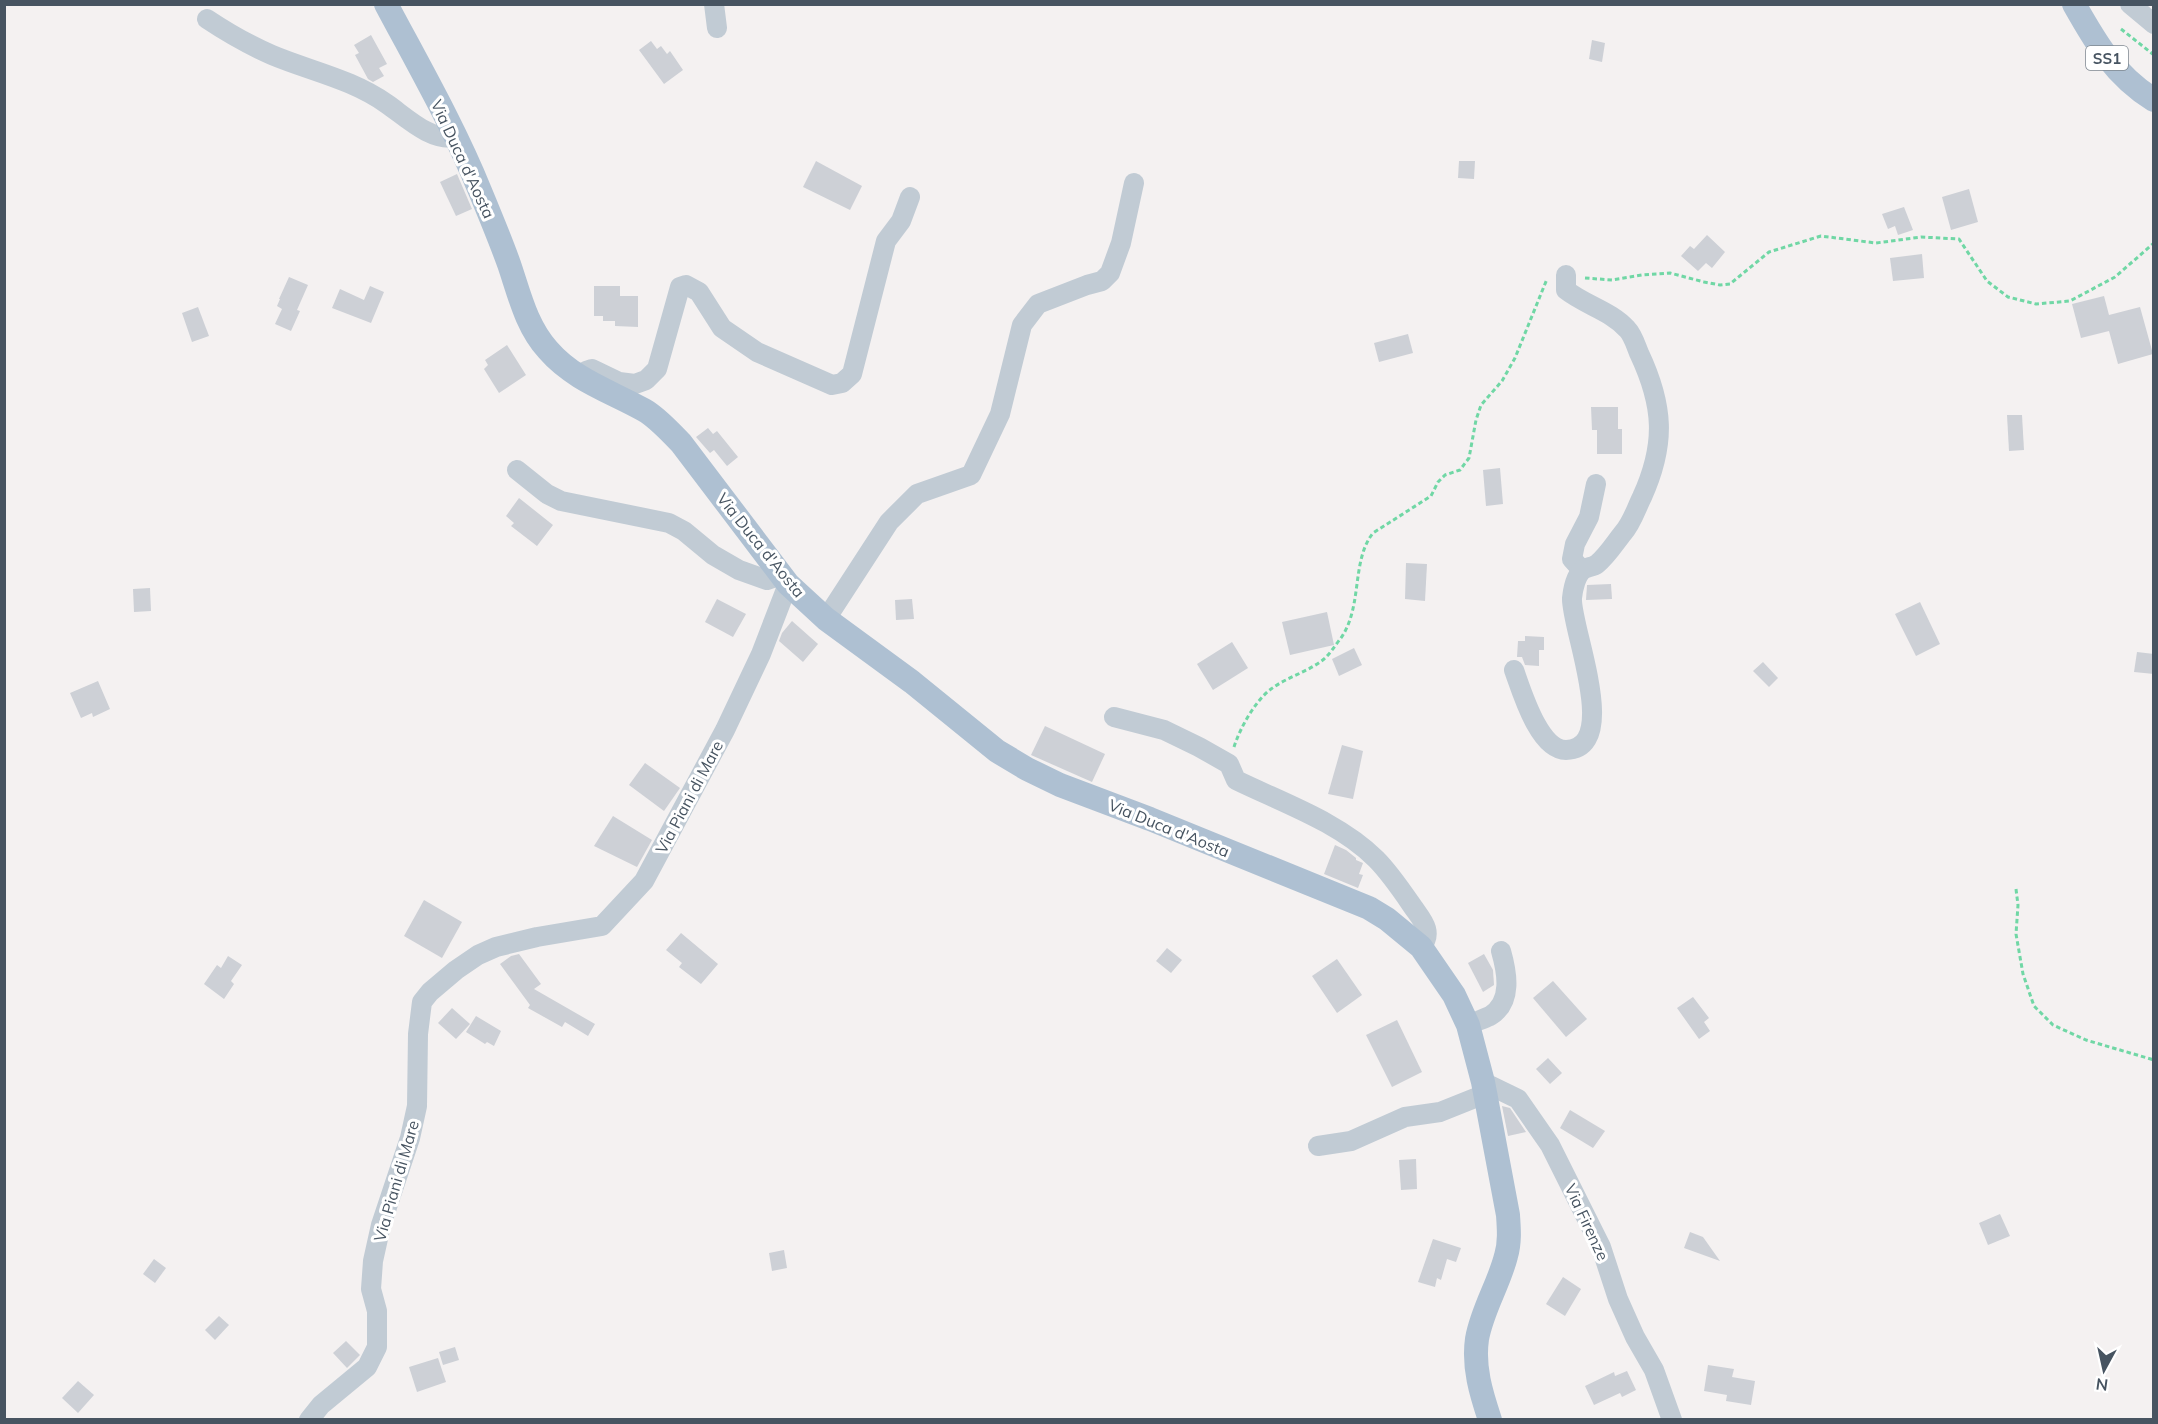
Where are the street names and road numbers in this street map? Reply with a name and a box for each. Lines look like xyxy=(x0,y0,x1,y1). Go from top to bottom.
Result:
road number: SS1 xyxy=(2086,46,2128,70)
street label: Via Duca d'Aosta xyxy=(427,97,499,221)
street label: Via Duca d'Aosta xyxy=(713,489,809,601)
street label: Via Piani di Mare xyxy=(651,737,727,857)
street label: Via Duca d'Aosta xyxy=(1106,795,1232,861)
street label: Via Piani di Mare xyxy=(369,1118,423,1244)
street label: Via Firenze xyxy=(1561,1181,1613,1263)

